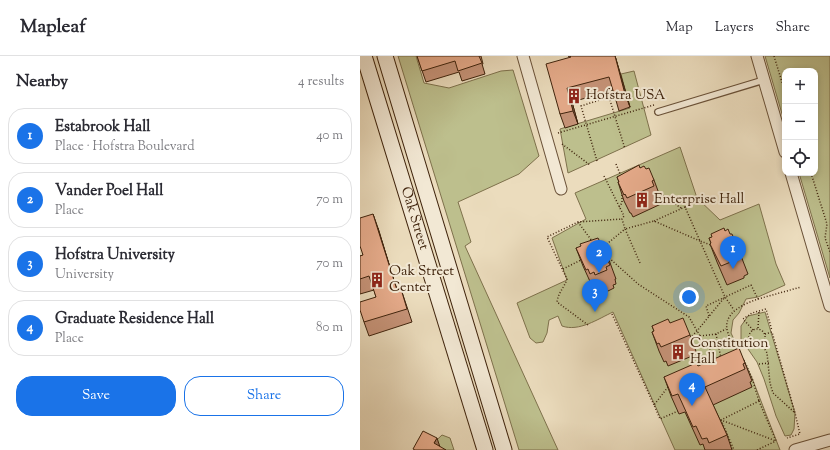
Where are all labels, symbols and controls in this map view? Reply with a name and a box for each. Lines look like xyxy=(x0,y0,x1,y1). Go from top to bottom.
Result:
text: Mapleaf xyxy=(20,14,86,41)
text: Map xyxy=(666,18,693,38)
text: Layers xyxy=(715,18,753,38)
text: Share xyxy=(775,18,810,38)
map controls xyxy=(782,68,818,176)
button: + xyxy=(782,68,818,104)
text: Nearby xyxy=(16,70,68,94)
text: 4 results xyxy=(298,73,344,91)
place label: Hofstra USA xyxy=(586,86,666,106)
building icon: Hofstra USA xyxy=(565,87,583,105)
button: − xyxy=(782,104,818,140)
text: Estabrook Hall xyxy=(55,117,151,138)
text: 1 xyxy=(28,127,32,145)
text: 40 m xyxy=(316,127,343,145)
text: Place · Hofstra Boulevard xyxy=(55,138,195,156)
button: locate xyxy=(782,140,818,176)
text: Vander Poel Hall xyxy=(55,181,163,202)
street label: Oak Street xyxy=(395,184,433,253)
place label: Enterprise Hall xyxy=(654,190,745,210)
text: 2 xyxy=(27,191,33,209)
text: 70 m xyxy=(316,191,343,209)
building icon: Enterprise Hall xyxy=(633,191,651,209)
text: Place xyxy=(55,202,84,220)
pin: 1 xyxy=(720,236,746,269)
pin: 2 xyxy=(586,240,612,273)
text: Hofstra University xyxy=(55,245,175,266)
text: 3 xyxy=(27,255,33,273)
text: 70 m xyxy=(316,255,343,273)
place label: Oak Street Center xyxy=(389,262,454,298)
text: University xyxy=(55,266,114,284)
building icon: Oak Street Center xyxy=(368,271,386,289)
pin: 3 xyxy=(582,279,608,312)
your location xyxy=(679,287,699,307)
text: Graduate Residence Hall xyxy=(55,309,214,330)
text: 4 xyxy=(27,319,33,337)
text: 80 m xyxy=(316,319,343,337)
text: Place xyxy=(55,330,84,348)
place label: Constitution Hall xyxy=(690,334,769,370)
building icon: Constitution Hall xyxy=(669,343,687,361)
pin: 4 xyxy=(679,373,705,406)
button: Save xyxy=(16,376,176,416)
button: Share xyxy=(184,376,344,416)

